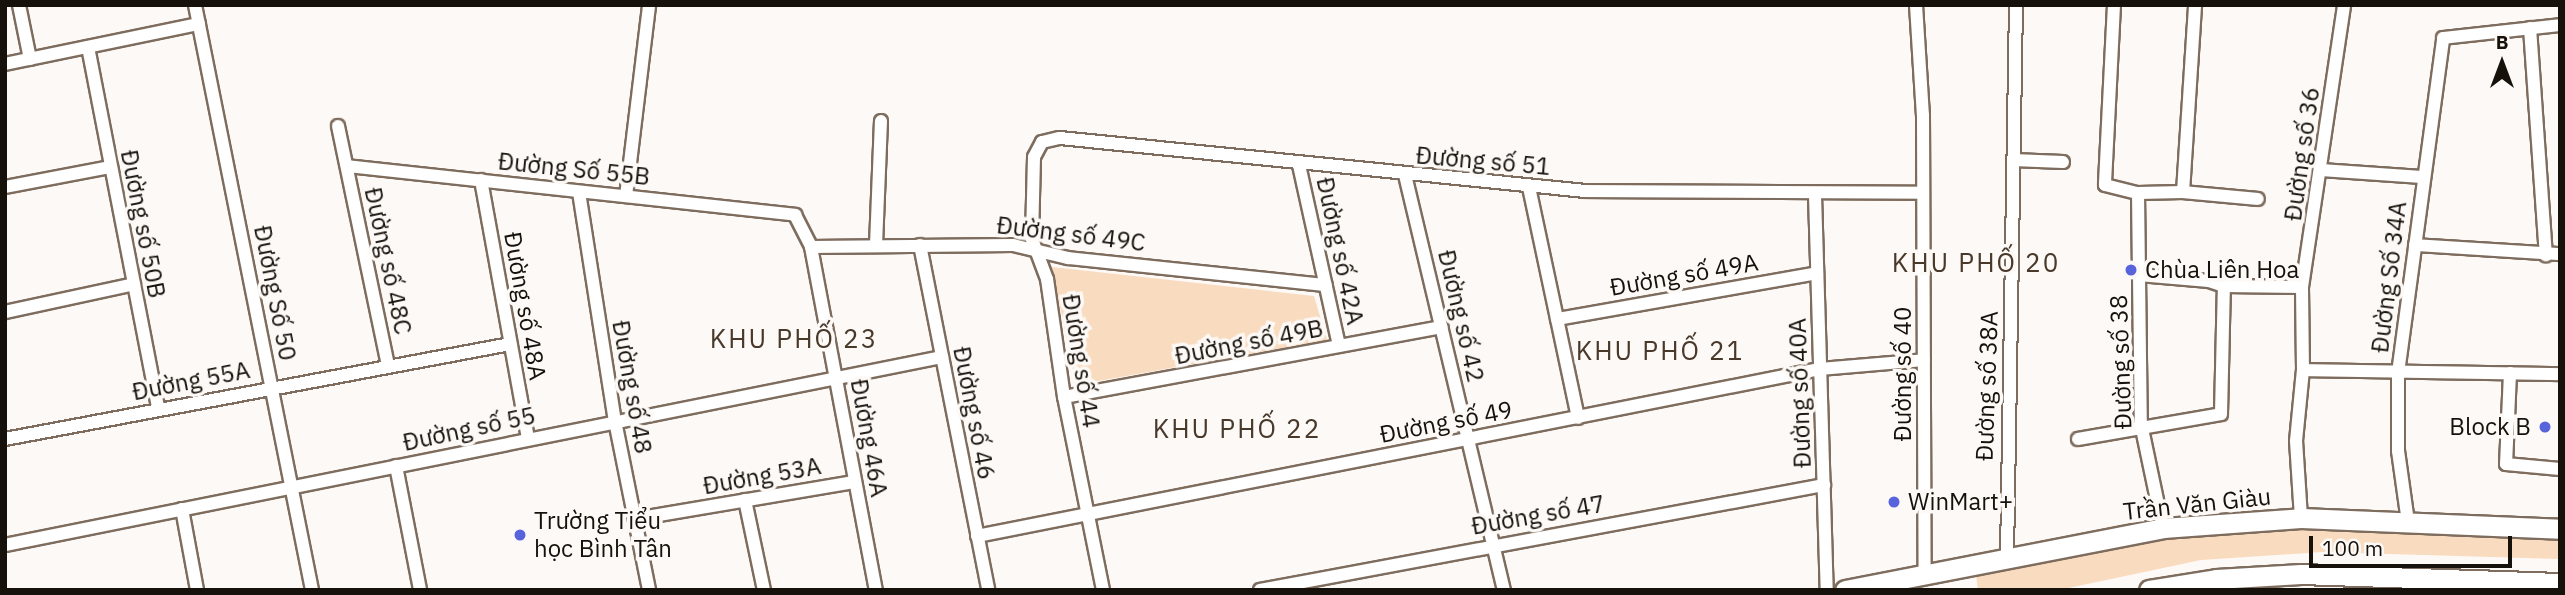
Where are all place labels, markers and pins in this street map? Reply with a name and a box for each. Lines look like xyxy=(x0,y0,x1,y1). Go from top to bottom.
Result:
place label: Chùa Liên Hoa xyxy=(2145,256,2299,284)
marker: Chùa Liên Hoa xyxy=(2123,262,2139,278)
place label: Block B xyxy=(2449,413,2531,441)
marker: Block B xyxy=(2537,419,2553,435)
place label: WinMart+ xyxy=(1908,488,2013,516)
marker: WinMart+ xyxy=(1886,494,1902,510)
place label: Trường Tiểu học Bình Tân xyxy=(534,507,672,563)
marker: Trường Tiểu học Bình Tân xyxy=(512,527,528,543)

